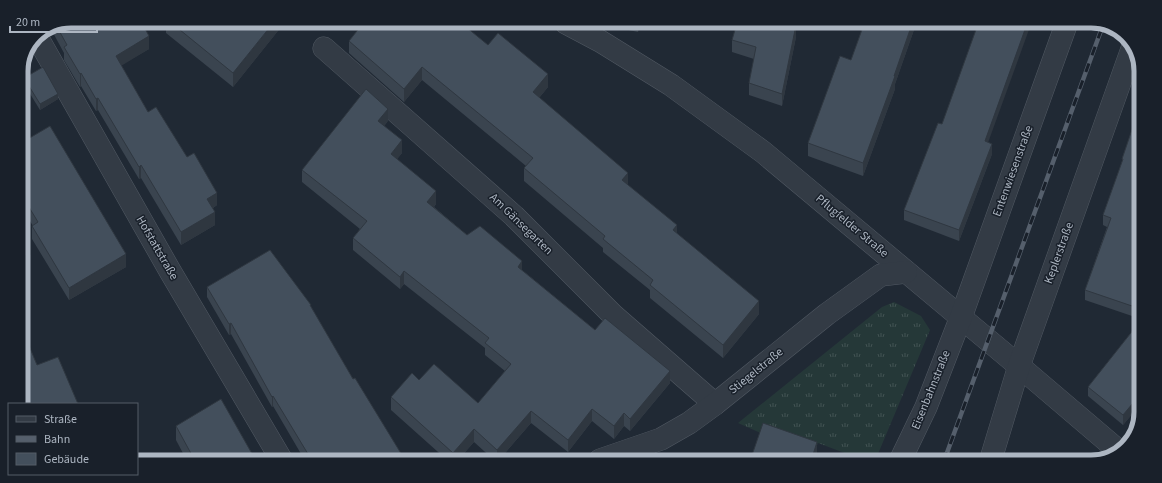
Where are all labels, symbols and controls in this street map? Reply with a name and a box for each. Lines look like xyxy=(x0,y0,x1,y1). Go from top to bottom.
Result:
scale bar xyxy=(10,8,97,34)
text: 20 m xyxy=(16,14,40,31)
street label: Entenwiesenstraße xyxy=(989,123,1037,219)
street label: Am Gänsegarten xyxy=(486,189,556,259)
street label: Pflugfelder Straße xyxy=(812,190,892,262)
street label: Hofstattstraße xyxy=(132,213,182,283)
street label: Keplerstraße xyxy=(1040,220,1078,286)
street label: Stiegelstraße xyxy=(725,344,787,398)
street label: Eisenbahnstraße xyxy=(907,348,955,432)
legend xyxy=(8,403,138,475)
text: Straße xyxy=(44,411,77,428)
text: Bahn xyxy=(44,431,70,448)
text: Gebäude xyxy=(44,451,89,468)

